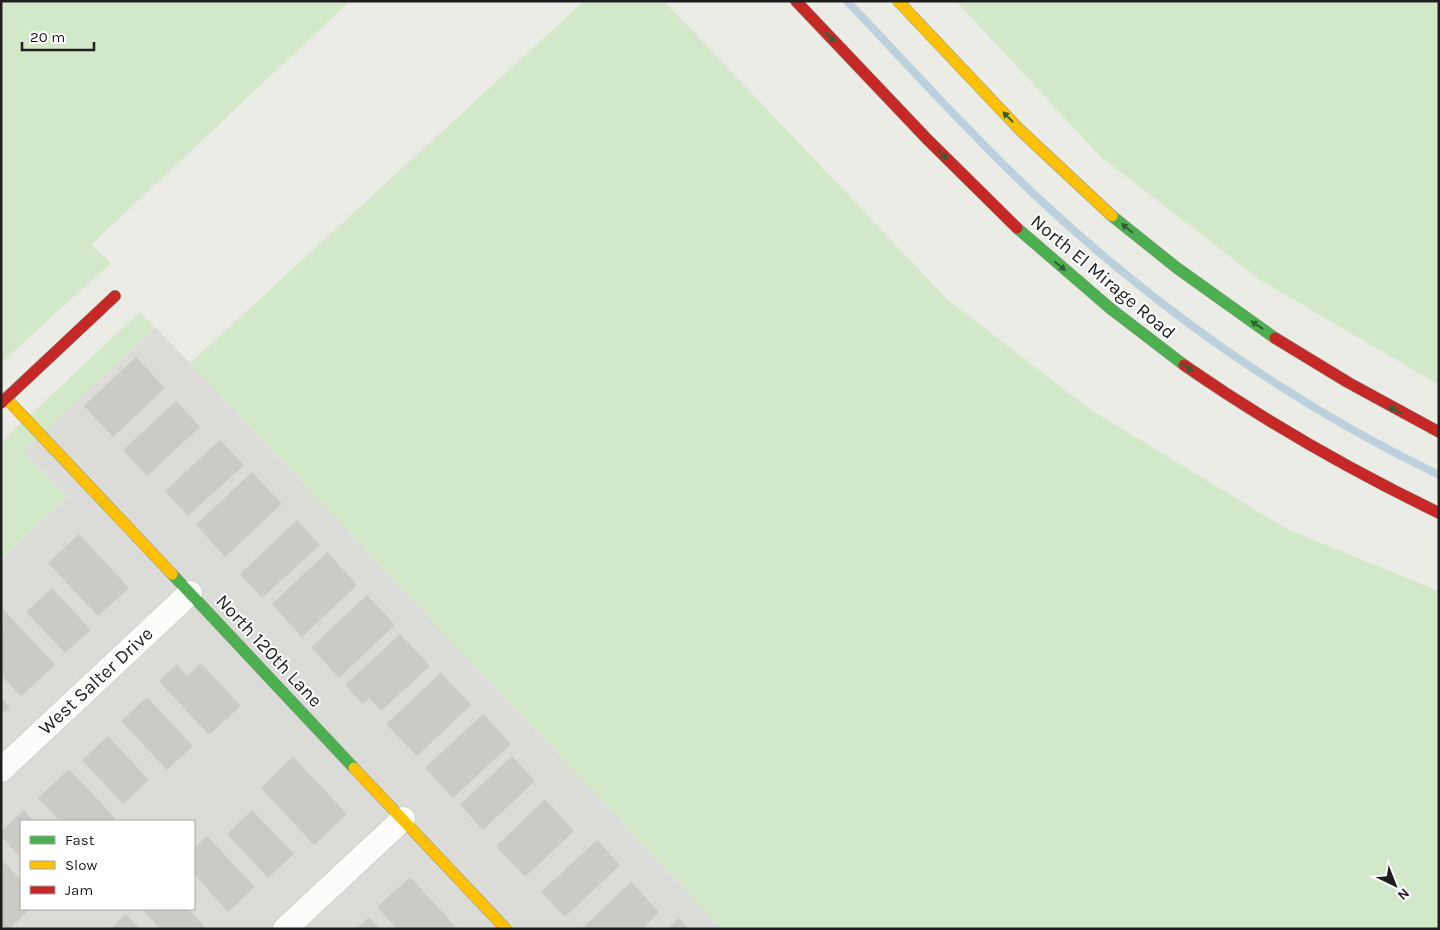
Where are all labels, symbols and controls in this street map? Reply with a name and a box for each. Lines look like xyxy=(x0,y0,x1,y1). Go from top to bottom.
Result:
scale bar xyxy=(22,20,95,52)
text: 20 m xyxy=(30,28,65,46)
one-way arrow xyxy=(824,30,836,42)
one-way arrow xyxy=(1002,112,1014,124)
one-way arrow xyxy=(936,148,948,160)
street label: North El Mirage Road xyxy=(1026,210,1180,344)
one-way arrow xyxy=(1120,223,1133,234)
one-way arrow xyxy=(1053,260,1065,272)
one-way arrow xyxy=(1250,320,1264,330)
one-way arrow xyxy=(1180,362,1194,372)
one-way arrow xyxy=(1388,406,1403,414)
street label: North 120th Lane xyxy=(211,590,327,712)
street label: West Salter Drive xyxy=(34,623,158,739)
legend xyxy=(20,820,195,910)
text: Fast xyxy=(65,831,95,849)
text: Slow xyxy=(65,856,97,874)
north arrow xyxy=(1370,860,1420,910)
text: Jam xyxy=(65,881,93,899)
text: N xyxy=(1394,884,1413,904)

